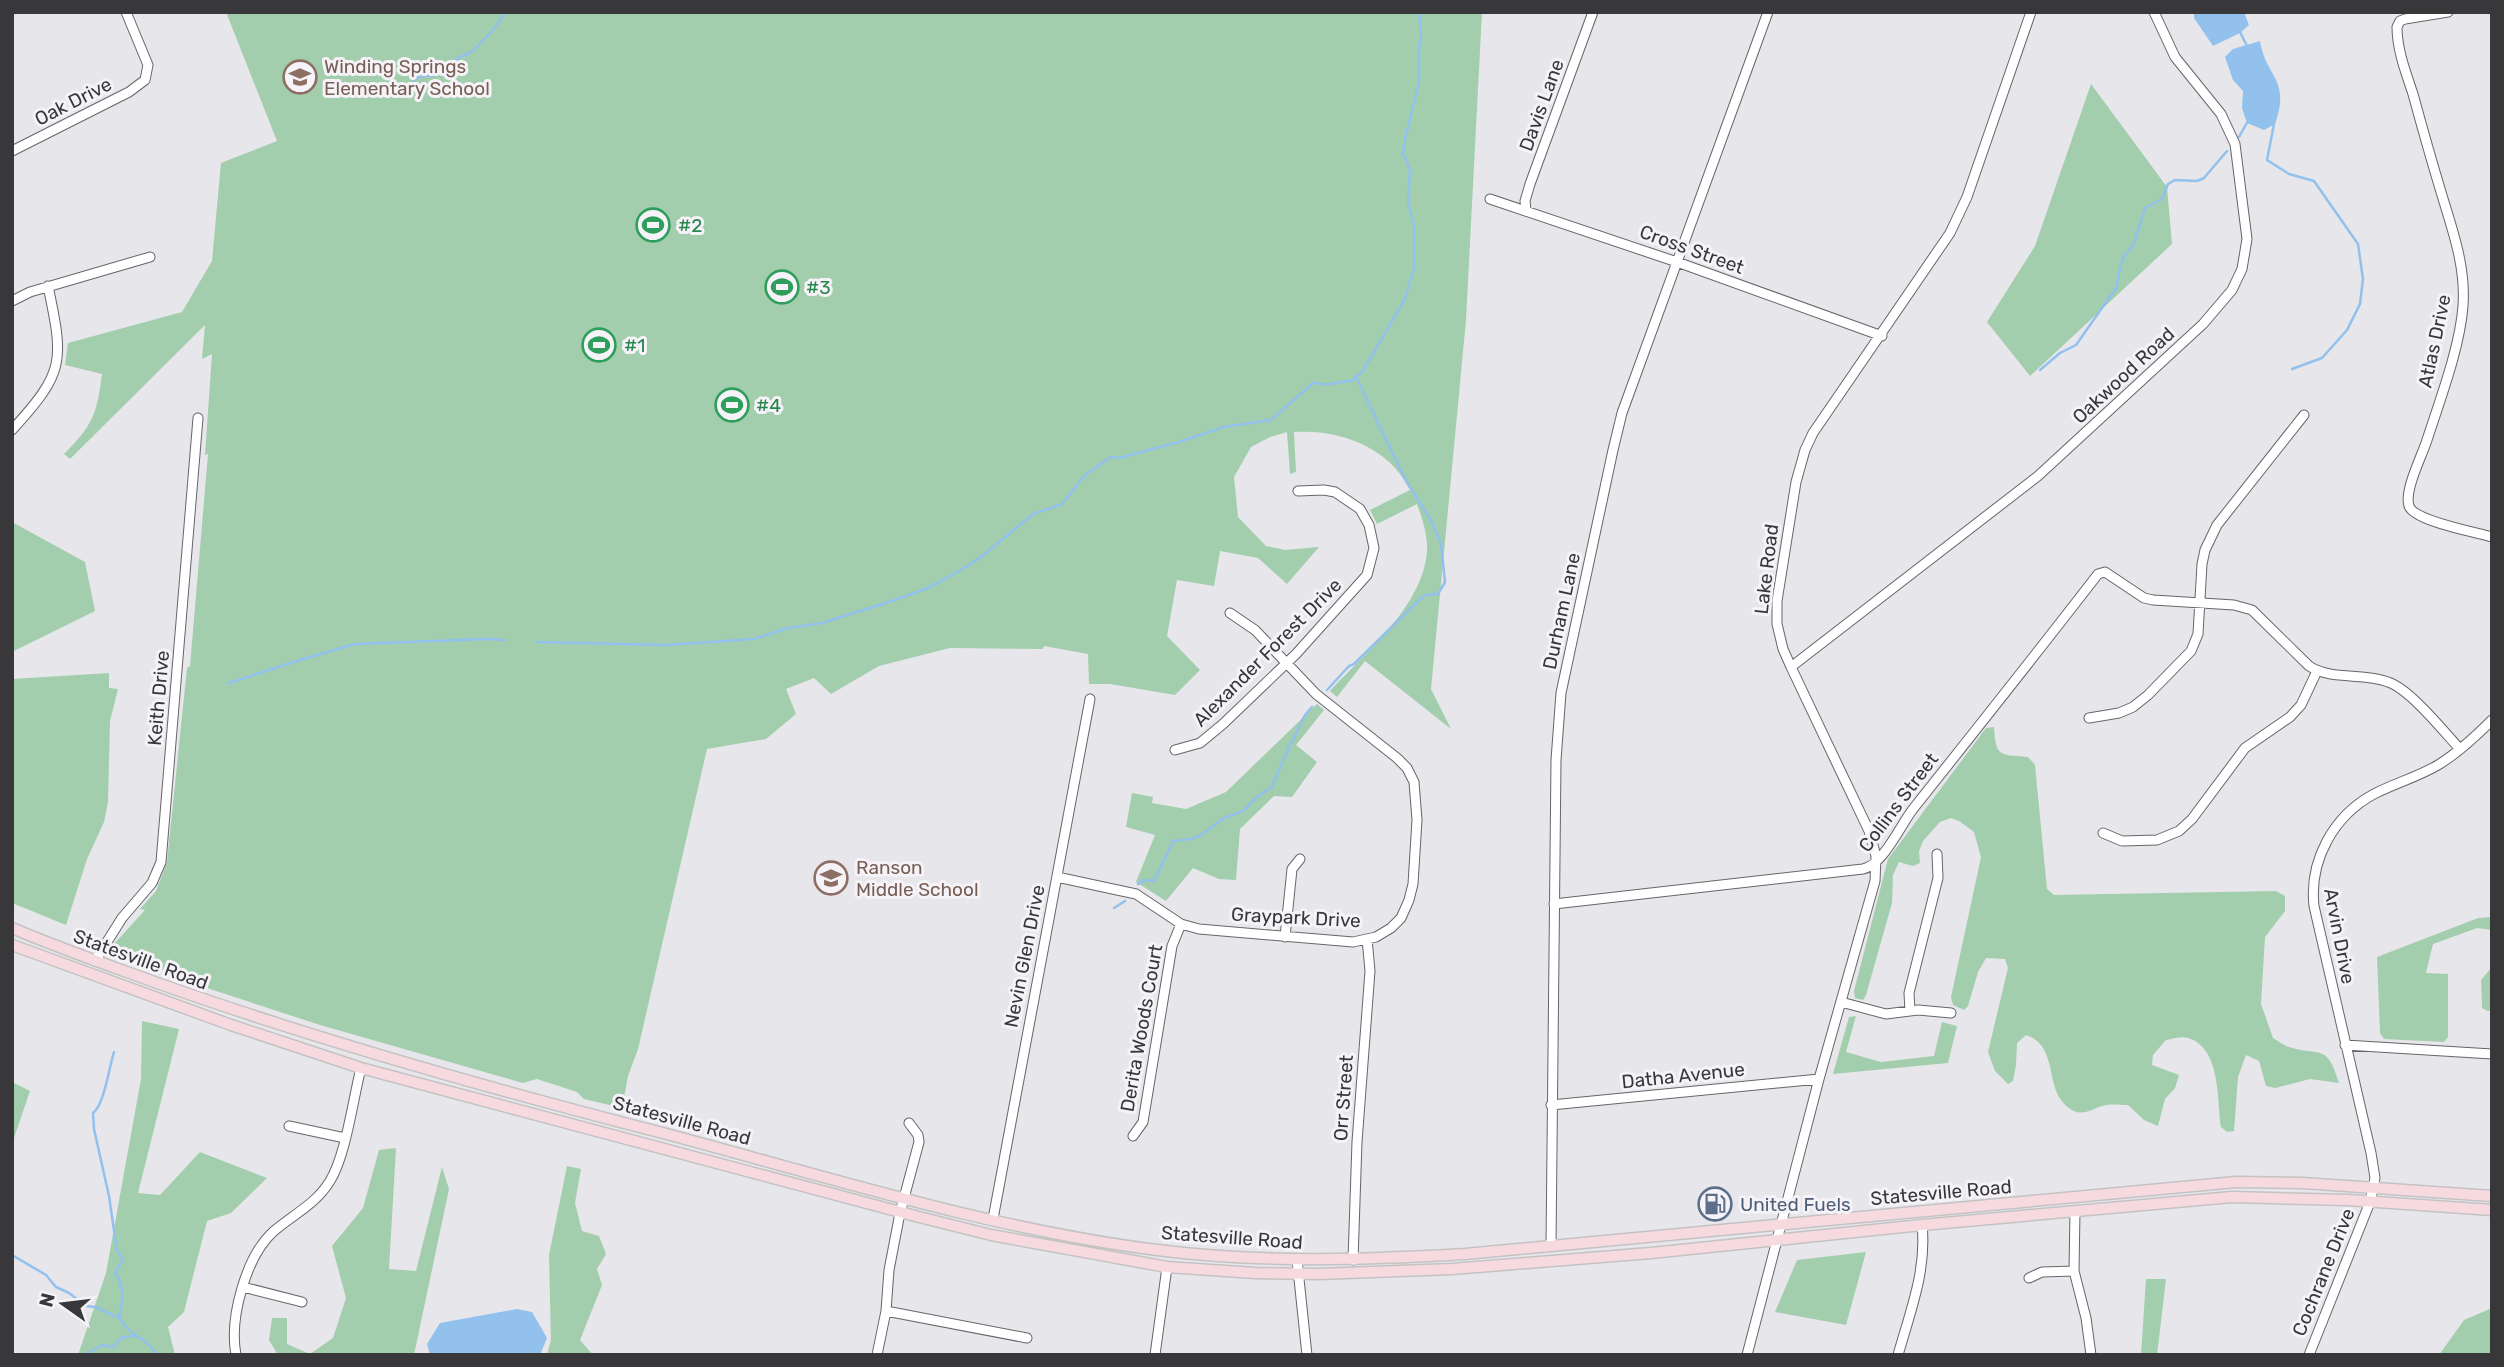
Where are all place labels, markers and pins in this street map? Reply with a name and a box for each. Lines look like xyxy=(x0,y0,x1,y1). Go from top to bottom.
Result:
place label: Winding Springs Elementary School xyxy=(324,55,490,100)
school or university icon: Winding Springs Elementary School xyxy=(281,58,319,96)
sports icon: #2 xyxy=(634,206,672,244)
place label: #2 xyxy=(678,214,702,237)
sports icon: #3 xyxy=(763,268,801,306)
place label: #3 xyxy=(806,276,831,299)
sports icon: #1 xyxy=(580,326,618,364)
place label: #1 xyxy=(624,334,645,357)
sports icon: #4 xyxy=(713,386,751,424)
place label: #4 xyxy=(756,394,781,417)
place label: Ranson Middle School xyxy=(856,856,979,901)
school or university icon: Ranson Middle School xyxy=(812,859,850,897)
fuel station icon: United Fuels xyxy=(1696,1185,1734,1223)
place label: United Fuels xyxy=(1740,1193,1851,1216)

